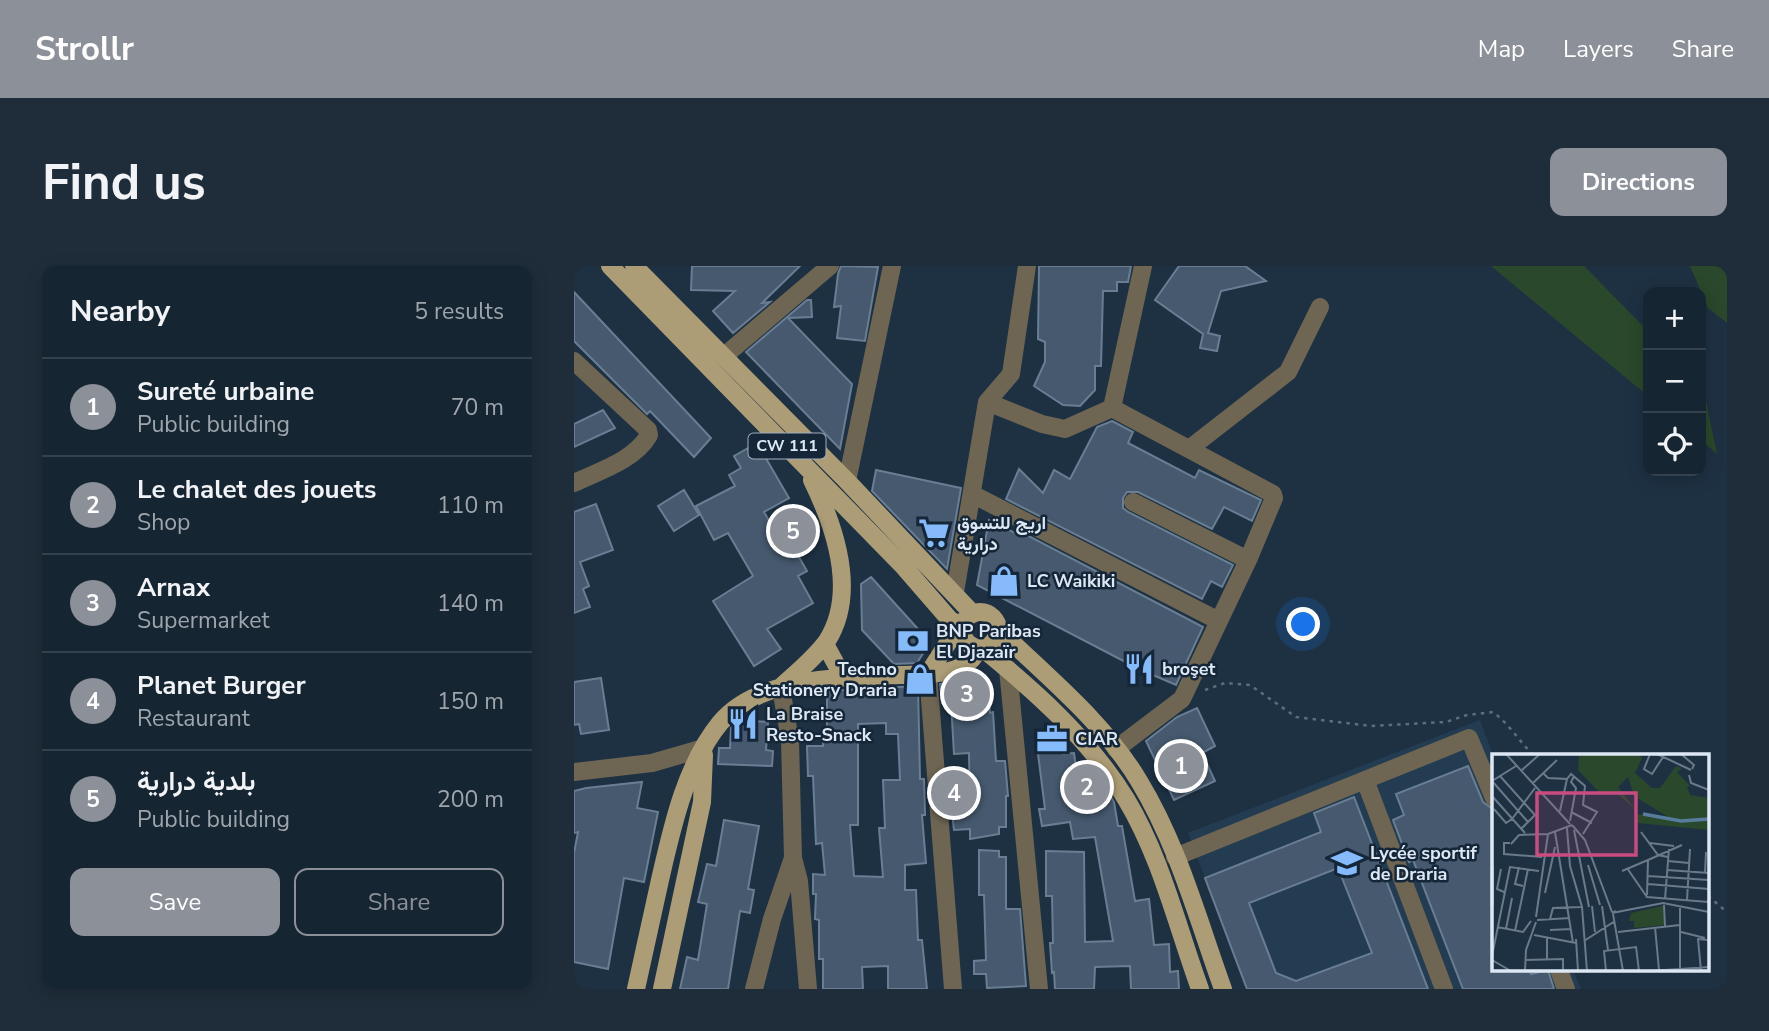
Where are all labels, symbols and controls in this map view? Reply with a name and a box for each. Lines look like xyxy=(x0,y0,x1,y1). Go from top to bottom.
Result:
text: Strollr xyxy=(35,27,134,72)
text: Map xyxy=(1478,33,1525,65)
text: Layers xyxy=(1563,33,1634,65)
text: Share xyxy=(1672,33,1734,65)
button: Directions xyxy=(1550,148,1727,216)
text: Find us xyxy=(42,149,206,216)
map controls xyxy=(1643,287,1706,476)
button: + xyxy=(1643,287,1706,350)
text: Nearby xyxy=(70,291,170,332)
text: 5 results xyxy=(414,296,504,327)
button: − xyxy=(1643,350,1706,413)
text: Sureté urbaine xyxy=(137,374,314,409)
text: 1 xyxy=(86,392,100,423)
text: 70 m xyxy=(451,392,504,423)
text: Public building xyxy=(137,409,290,440)
button: locate xyxy=(1643,413,1706,476)
road number: CW 111 xyxy=(748,434,826,458)
text: Le chalet des jouets xyxy=(137,472,376,507)
text: 2 xyxy=(86,490,100,521)
text: 110 m xyxy=(437,490,504,521)
pin: 5 xyxy=(770,505,816,557)
text: Shop xyxy=(137,507,190,538)
place label: اريج للتسوق درارية xyxy=(957,511,1046,556)
supermarket icon: اريج للتسوق درارية xyxy=(917,516,951,550)
shop icon: LC Waikiki xyxy=(987,564,1021,598)
place label: LC Waikiki xyxy=(1027,569,1115,593)
text: Arnax xyxy=(137,570,210,605)
text: 3 xyxy=(86,588,100,619)
text: 140 m xyxy=(437,588,504,619)
text: Supermarket xyxy=(137,605,270,636)
your location xyxy=(1286,607,1320,641)
place label: BNP Paribas El Djazaïr xyxy=(936,619,1041,664)
bank icon: BNP Paribas El Djazaïr xyxy=(896,624,930,658)
restaurant icon: broşet xyxy=(1122,652,1156,686)
place label: Techno Stationery Draria xyxy=(753,657,897,702)
place label: broşet xyxy=(1162,657,1216,681)
shop icon: Techno Stationery Draria xyxy=(903,662,937,696)
text: Planet Burger xyxy=(137,668,306,703)
pin: 3 xyxy=(944,668,990,720)
text: 4 xyxy=(86,686,100,717)
text: 150 m xyxy=(437,686,504,717)
place label: La Braise Resto-Snack xyxy=(766,702,872,747)
text: Restaurant xyxy=(137,703,250,734)
restaurant icon: La Braise Resto-Snack xyxy=(726,707,760,741)
office icon: CIAR xyxy=(1035,722,1069,756)
place label: CIAR xyxy=(1075,727,1119,751)
pin: 1 xyxy=(1158,740,1204,792)
inset map xyxy=(1492,754,1710,972)
pin: 2 xyxy=(1064,761,1110,813)
text: بلدية درارية xyxy=(137,764,255,799)
pin: 4 xyxy=(931,767,977,819)
text: 5 xyxy=(86,784,100,815)
text: 200 m xyxy=(437,784,504,815)
text: Public building xyxy=(137,804,290,835)
place label: Lycée sportif de Draria xyxy=(1370,841,1477,886)
school or university icon: Lycée sportif de Draria xyxy=(1330,846,1364,880)
button: Save xyxy=(70,868,280,936)
button: Share xyxy=(294,868,504,936)

